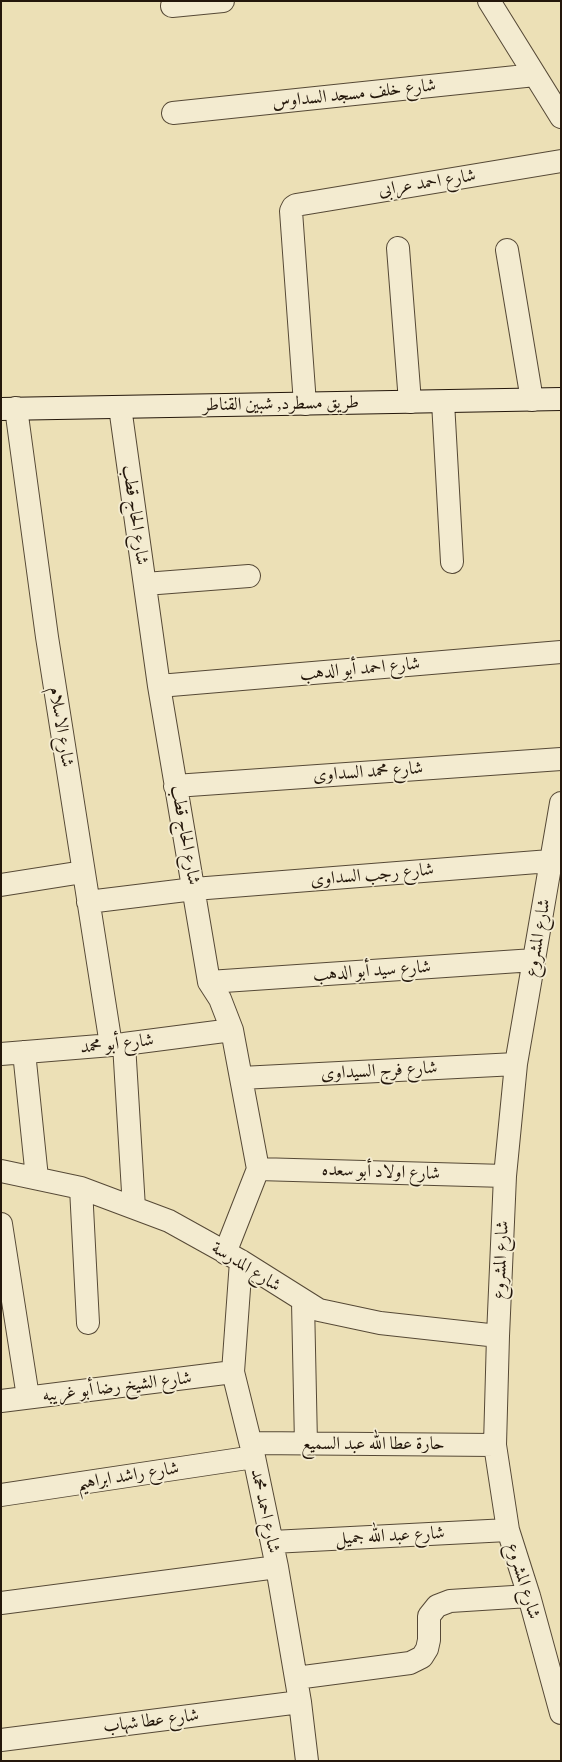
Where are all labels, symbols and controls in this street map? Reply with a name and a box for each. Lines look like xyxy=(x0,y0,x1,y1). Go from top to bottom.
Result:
street label: شارع خلف مسجد السداوس xyxy=(271,75,437,113)
street label: شارع احمد عرابى xyxy=(377,165,477,201)
street label: طريق مسطرد, شبين القناطر xyxy=(203,392,359,416)
street label: شارع الحاج قطب xyxy=(117,464,153,566)
street label: شارع احمد أبو الدهب xyxy=(299,653,421,685)
street label: شارع الاسلام xyxy=(44,685,78,769)
street label: شارع محمد السداوى xyxy=(312,757,424,787)
street label: شارع الحاج قطب xyxy=(166,783,204,887)
street label: شارع رجب السداوى xyxy=(309,859,435,891)
street label: شارع المشروع xyxy=(521,897,555,979)
street label: شارع سيد أبو الدهب xyxy=(312,956,432,986)
street label: شارع أبو محمد xyxy=(79,1029,155,1059)
street label: شارع فرج السيداوى xyxy=(320,1057,438,1085)
street label: شارع اولاد أبو سعده xyxy=(321,1159,441,1185)
street label: شارع المشروع xyxy=(488,1220,514,1300)
street label: شارع المدرسة xyxy=(207,1237,285,1297)
street label: شارع الشيخ رضا أبو غريبه xyxy=(41,1367,193,1407)
street label: حارة عطا الله عبد السميع xyxy=(301,1433,445,1455)
street label: شارع راشد ابراهيم xyxy=(76,1457,180,1495)
street label: شارع احمد محمد xyxy=(246,1467,284,1555)
street label: شارع عبد الله جميل xyxy=(335,1522,445,1550)
street label: شارع المشروع xyxy=(501,1540,545,1622)
street label: شارع عطا شهاب xyxy=(102,1704,200,1738)

